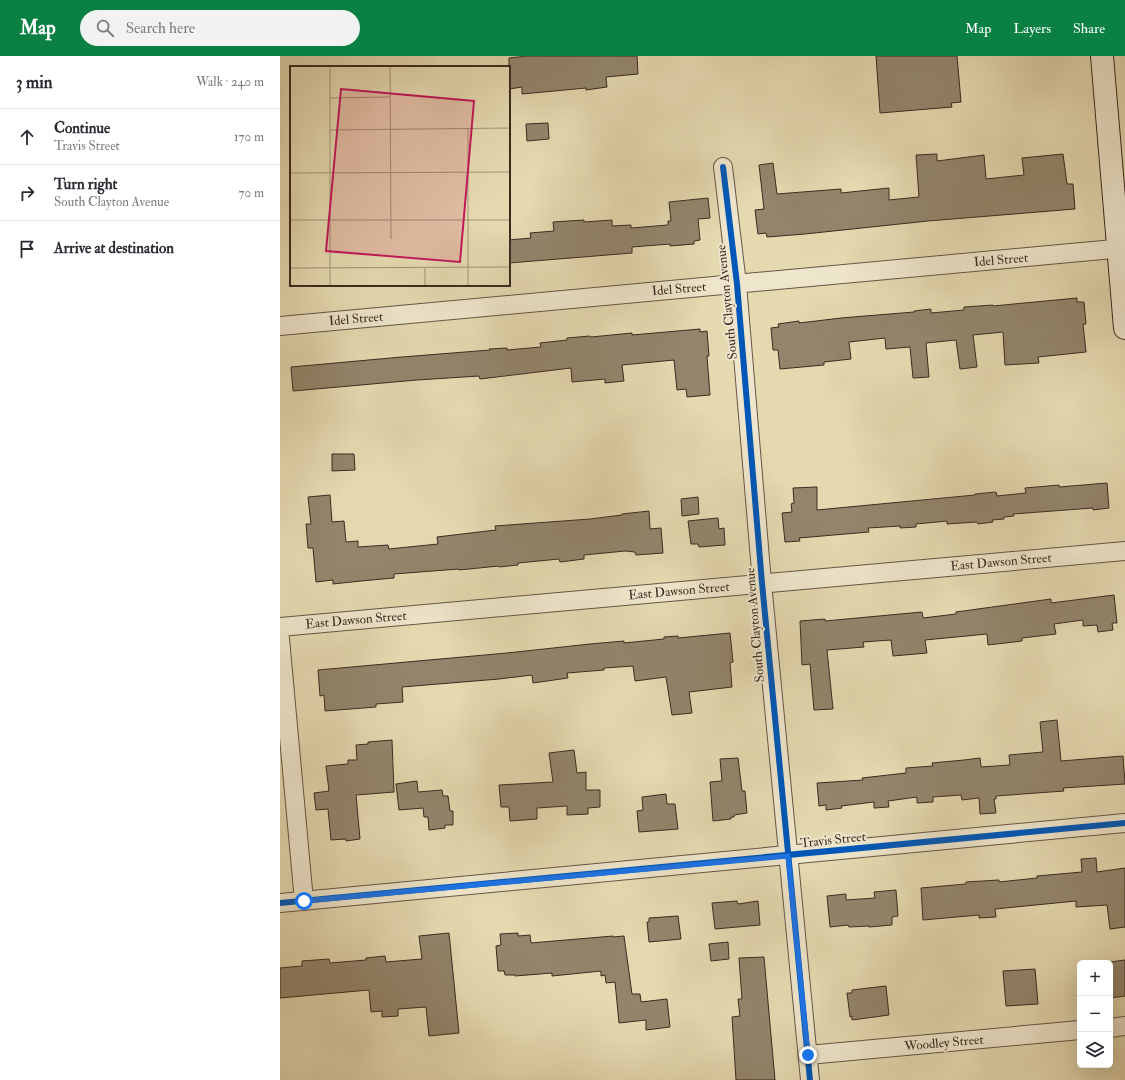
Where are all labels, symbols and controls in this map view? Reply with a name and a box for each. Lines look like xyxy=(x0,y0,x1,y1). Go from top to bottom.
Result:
search box xyxy=(80,10,360,46)
text: Map xyxy=(20,16,56,40)
icon: search xyxy=(94,17,116,39)
text: Search here xyxy=(126,19,195,38)
text: Map xyxy=(965,20,991,37)
text: Layers xyxy=(1013,20,1051,37)
text: Share xyxy=(1073,20,1105,37)
inset map xyxy=(290,66,510,286)
text: 3 min xyxy=(16,72,53,93)
text: Walk · 240 m xyxy=(196,74,264,90)
text: Continue xyxy=(54,119,110,138)
icon: ahead xyxy=(16,126,38,148)
text: 170 m xyxy=(234,129,264,145)
text: Travis Street xyxy=(54,138,120,154)
text: Turn right xyxy=(54,175,117,194)
icon: right xyxy=(16,182,38,204)
text: 70 m xyxy=(239,185,264,201)
text: South Clayton Avenue xyxy=(54,194,169,210)
icon: arrive xyxy=(16,238,38,260)
text: Arrive at destination xyxy=(54,239,174,258)
street label: South Clayton Avenue xyxy=(713,243,742,360)
street label: Idel Street xyxy=(973,250,1029,270)
street label: Idel Street xyxy=(651,279,707,299)
street label: Idel Street xyxy=(328,309,384,329)
street label: East Dawson Street xyxy=(950,550,1052,574)
street label: South Clayton Avenue xyxy=(742,566,769,683)
street label: East Dawson Street xyxy=(628,579,730,603)
street label: East Dawson Street xyxy=(305,608,407,632)
street label: Travis Street xyxy=(799,829,867,851)
route start xyxy=(295,892,313,910)
map controls xyxy=(1077,960,1113,1068)
button: + xyxy=(1077,960,1113,996)
button: − xyxy=(1077,996,1113,1032)
street label: Woodley Street xyxy=(903,1032,984,1056)
button: layers xyxy=(1077,1032,1113,1068)
route end xyxy=(799,1046,817,1064)

